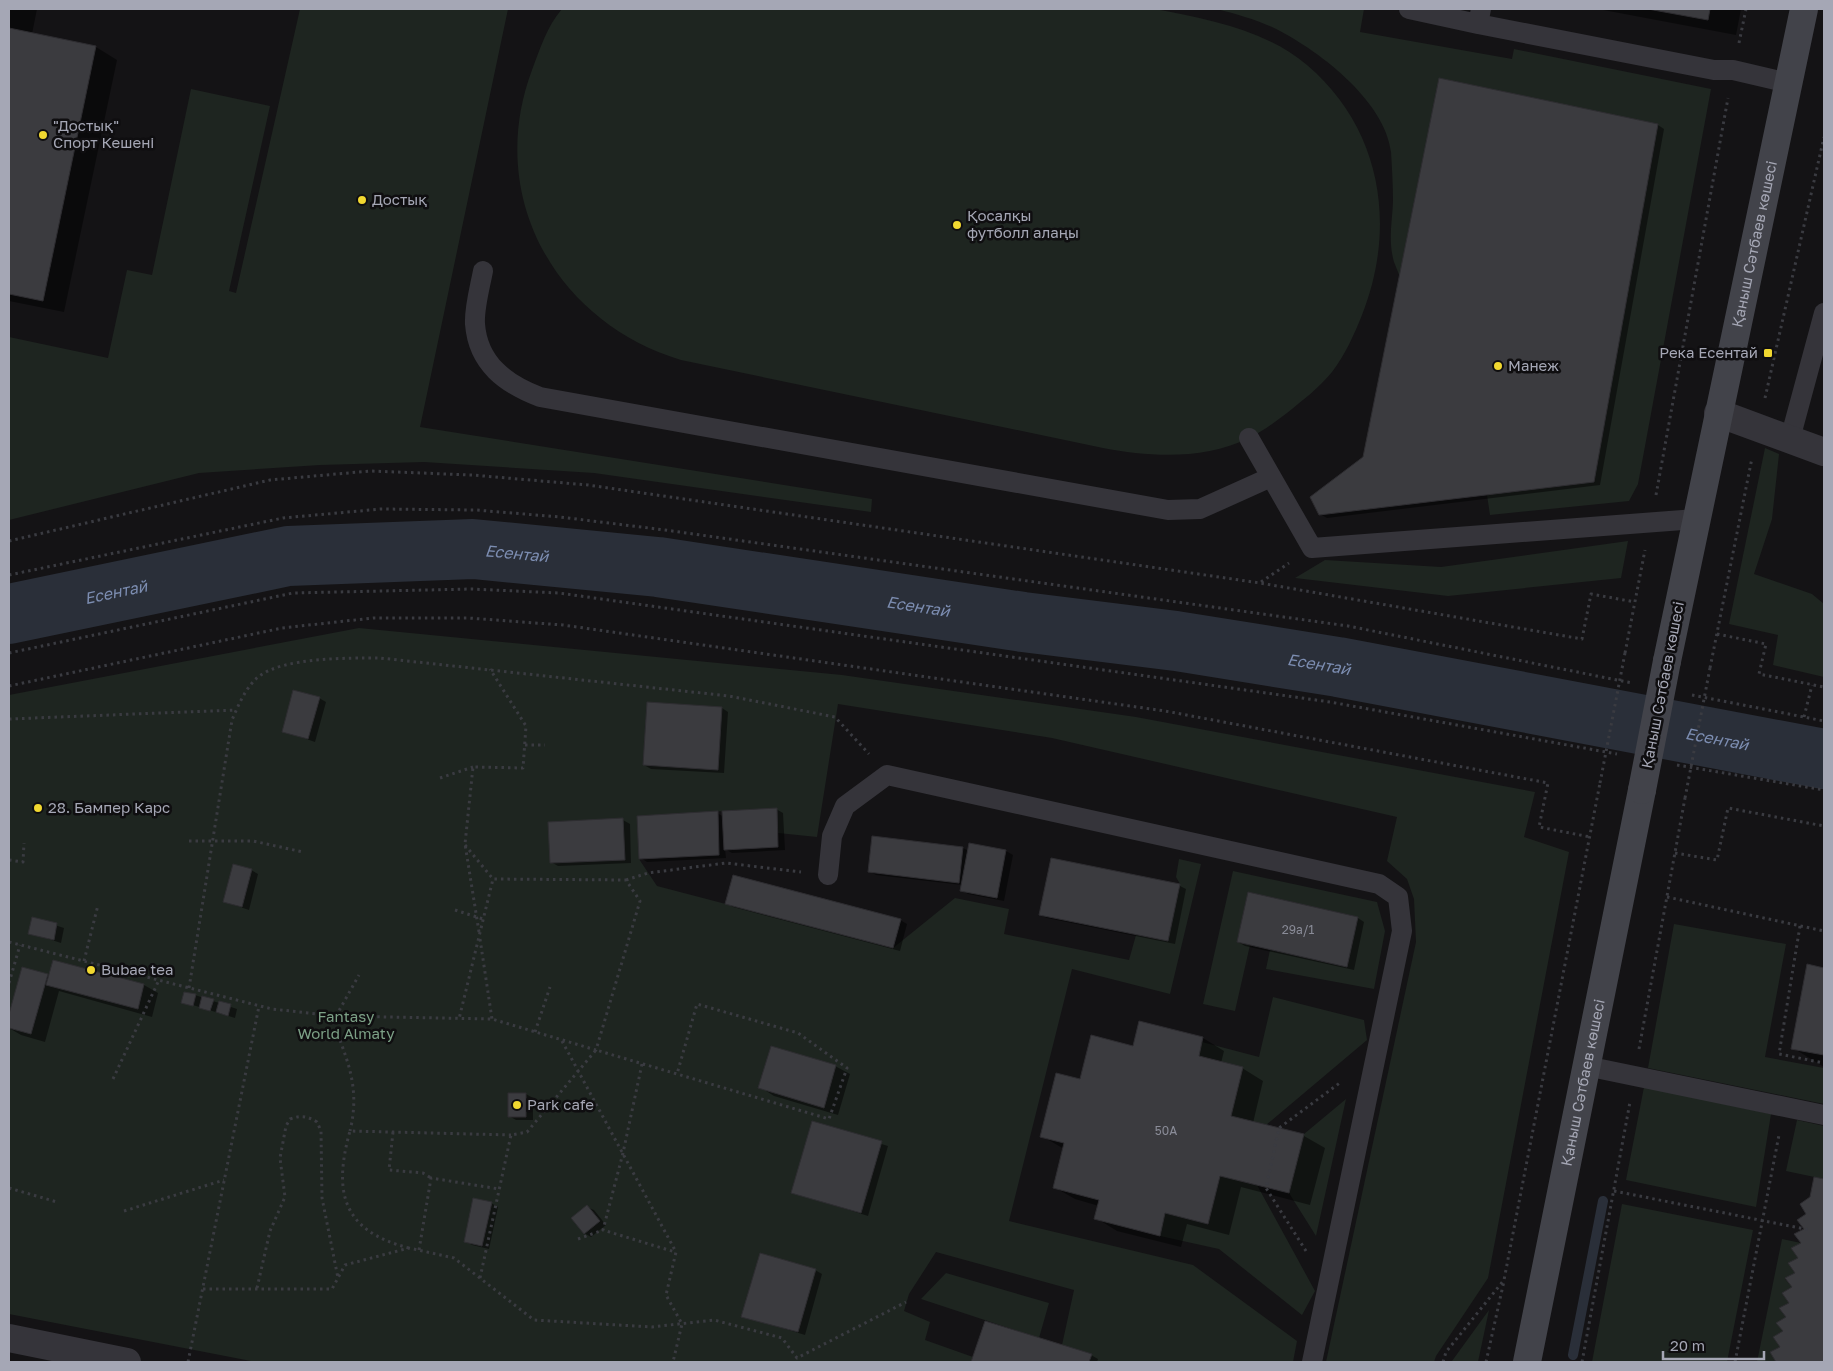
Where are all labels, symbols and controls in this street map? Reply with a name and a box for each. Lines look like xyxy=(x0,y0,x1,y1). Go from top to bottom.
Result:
place label: "Достық" Спорт Кешені xyxy=(53,116,154,151)
marker: "Достық" Спорт Кешені xyxy=(37,129,49,141)
street label: Қаныш Сәтбаев көшесі xyxy=(1727,159,1780,329)
place label: Достық xyxy=(372,190,427,208)
marker: Достық xyxy=(356,194,368,206)
place label: Қосалқы футболл алаңы xyxy=(967,206,1079,241)
marker: Қосалқы футболл алаңы xyxy=(951,219,963,231)
place label: Река Есентай xyxy=(1659,343,1758,361)
marker: Река Есентай xyxy=(1762,347,1774,359)
place label: Манеж xyxy=(1508,356,1559,374)
marker: Манеж xyxy=(1492,360,1504,372)
water label: Есентай xyxy=(484,540,551,566)
water label: Есентай xyxy=(82,575,150,608)
water label: Есентай xyxy=(885,592,952,621)
street label: Қаныш Сәтбаев көшесі xyxy=(1637,600,1687,770)
water label: Есентай xyxy=(1286,649,1353,679)
water label: Есентай xyxy=(1684,723,1751,755)
place label: 28. Бампер Карс xyxy=(48,798,170,816)
marker: 28. Бампер Карс xyxy=(32,802,44,814)
house number: 29а/1 xyxy=(1282,922,1314,937)
place label: Bubae tea xyxy=(101,960,173,978)
marker: Bubae tea xyxy=(85,964,97,976)
street label: Қаныш Сәтбаев көшесі xyxy=(1557,997,1608,1168)
park label: Fantasy World Almaty xyxy=(297,1007,395,1042)
place label: Park cafe xyxy=(527,1095,594,1113)
marker: Park cafe xyxy=(511,1099,523,1111)
house number: 50А xyxy=(1155,1123,1177,1138)
scale bar xyxy=(1663,1328,1764,1360)
text: 20 m xyxy=(1670,1336,1705,1354)

